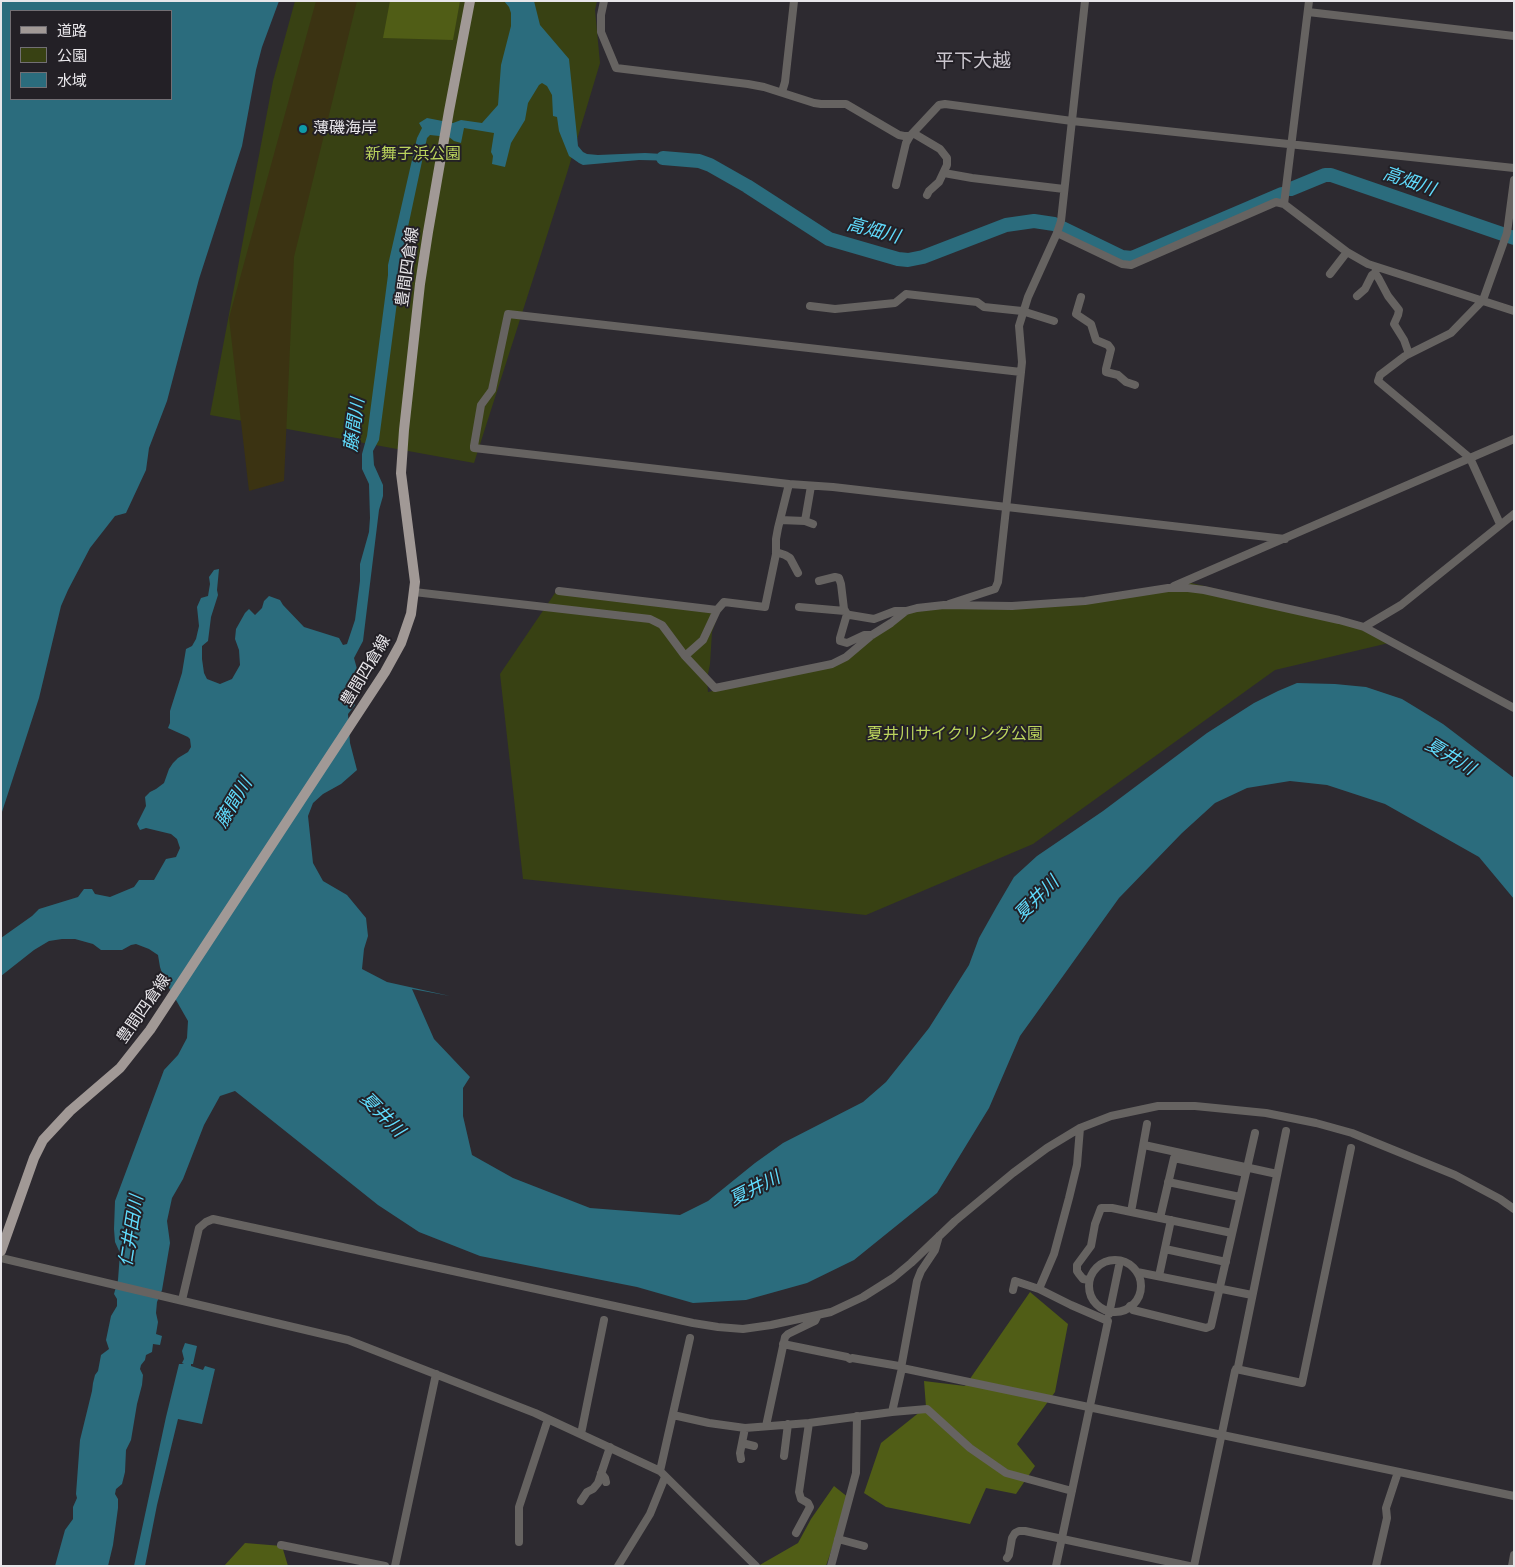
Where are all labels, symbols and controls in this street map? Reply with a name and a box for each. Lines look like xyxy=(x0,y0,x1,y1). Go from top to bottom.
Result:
legend xyxy=(10,10,172,100)
text: 道路 xyxy=(57,20,87,41)
text: 公園 xyxy=(57,45,87,66)
district label: 平下大越 xyxy=(935,51,1011,73)
text: 水域 xyxy=(57,70,87,91)
place label: 薄磯海岸 xyxy=(313,119,377,139)
marker: 薄磯海岸 xyxy=(297,123,309,135)
park label: 新舞子浜公園 xyxy=(365,145,461,165)
water label: 高畑川 xyxy=(1380,163,1438,201)
water label: 高畑川 xyxy=(844,214,902,248)
street label: 豊間四倉線 xyxy=(393,226,423,308)
water label: 藤間川 xyxy=(341,397,369,453)
street label: 豊間四倉線 xyxy=(337,632,395,710)
park label: 夏井川サイクリング公園 xyxy=(867,725,1043,745)
water label: 夏井川 xyxy=(1421,734,1479,780)
water label: 藤間川 xyxy=(211,774,257,832)
water label: 夏井川 xyxy=(1010,872,1064,926)
street label: 豊間四倉線 xyxy=(113,971,175,1047)
water label: 夏井川 xyxy=(355,1088,409,1142)
water label: 夏井川 xyxy=(726,1167,784,1211)
water label: 仁井田川 xyxy=(116,1194,148,1268)

